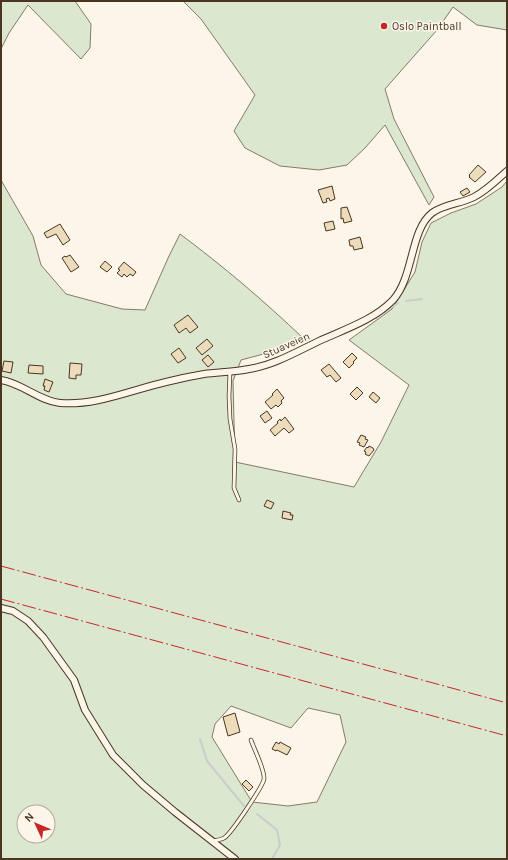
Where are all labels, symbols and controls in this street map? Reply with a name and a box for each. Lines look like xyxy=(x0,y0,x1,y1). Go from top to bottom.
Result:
place label: Oslo Paintball xyxy=(392,20,462,33)
marker: Oslo Paintball xyxy=(379,21,389,31)
street label: Stuaveien xyxy=(261,329,312,362)
north arrow xyxy=(16,804,56,844)
text: N xyxy=(22,810,37,825)

